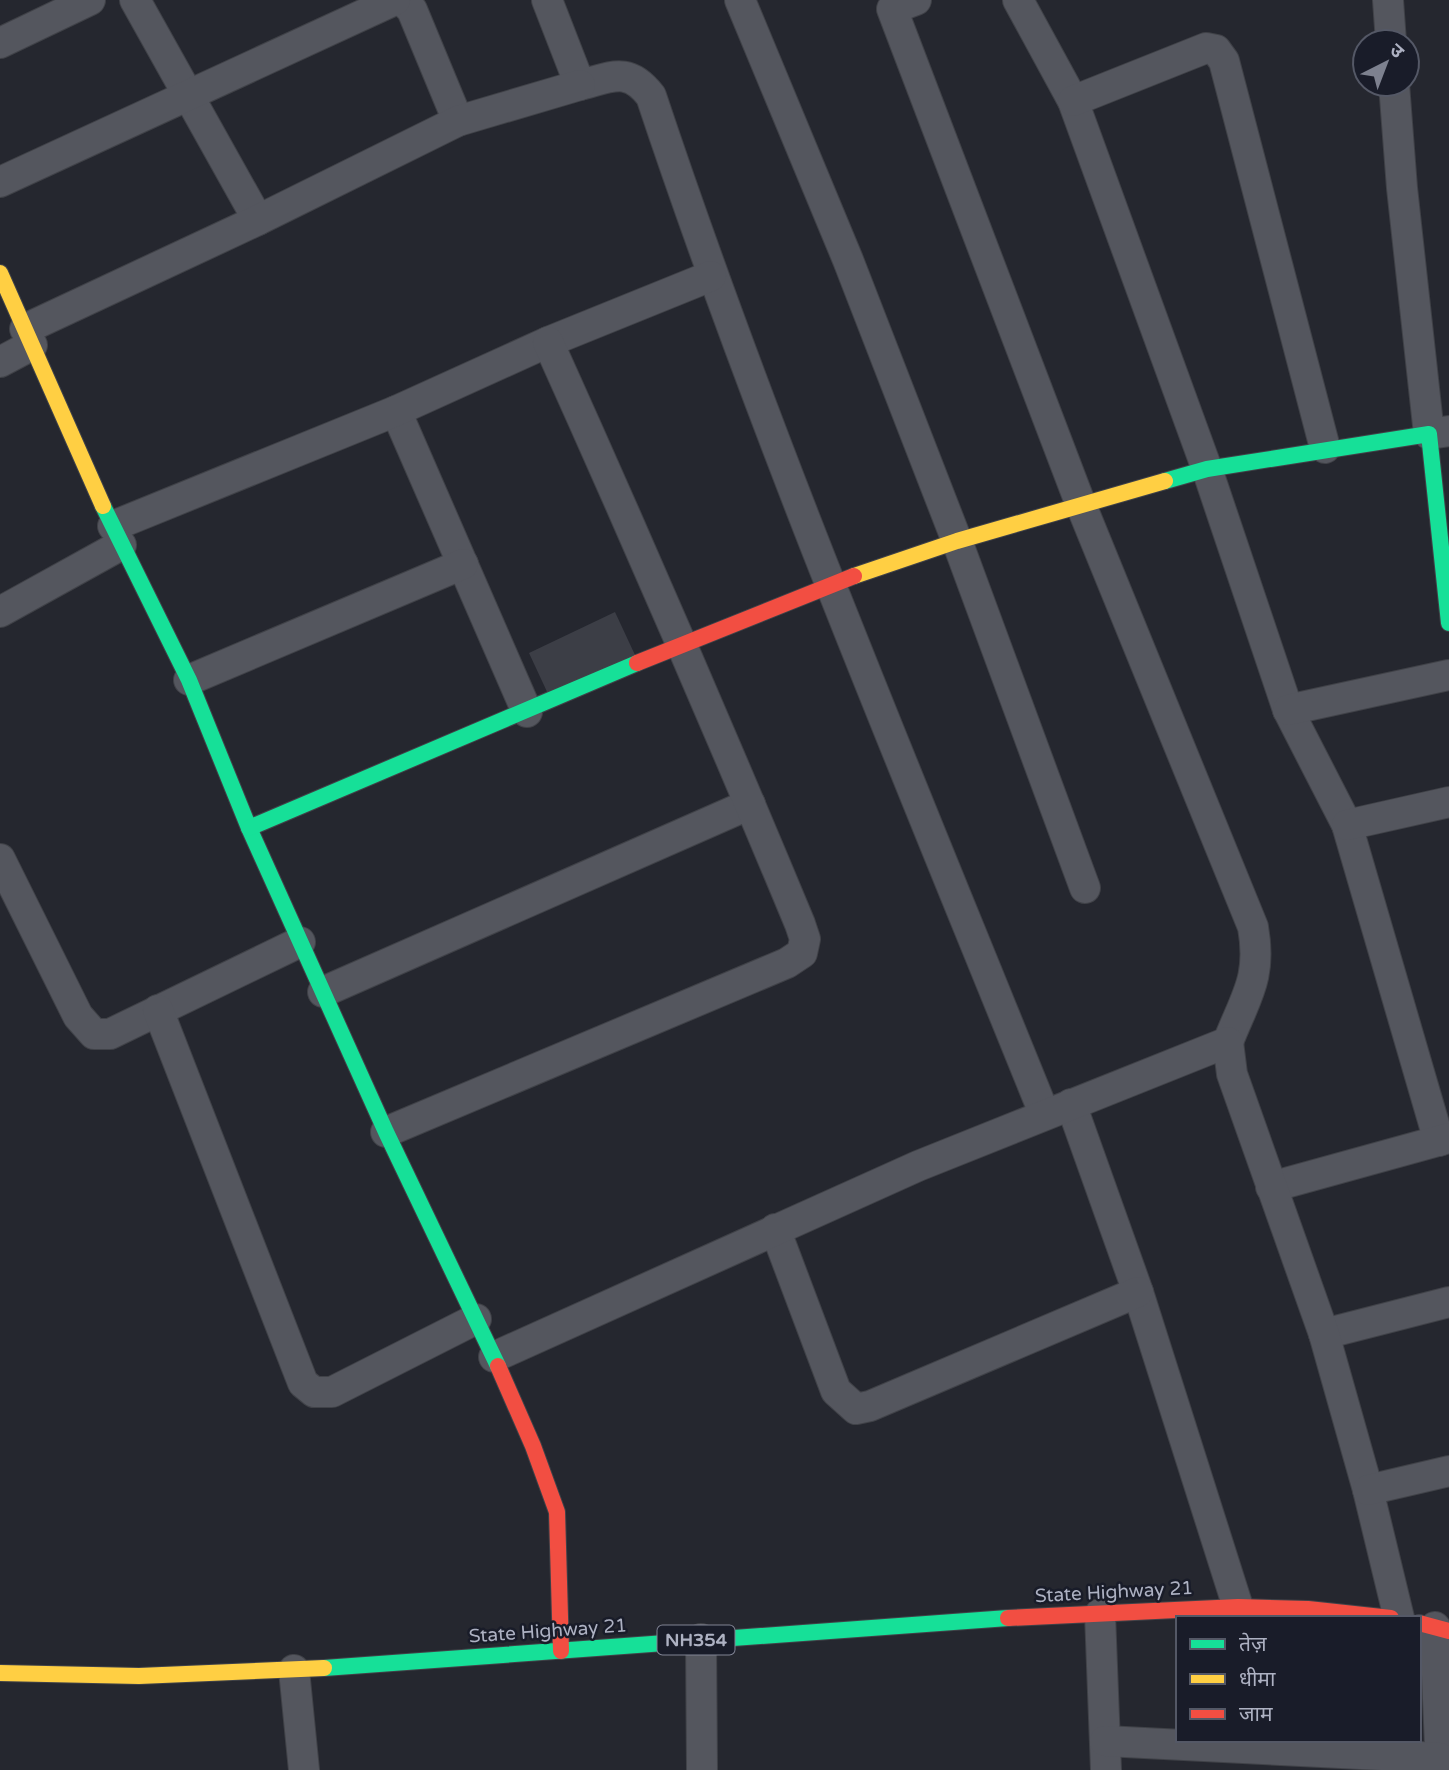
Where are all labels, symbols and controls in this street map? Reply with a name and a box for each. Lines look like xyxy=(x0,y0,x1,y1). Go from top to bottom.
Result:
north arrow xyxy=(1351,28,1421,98)
text: उ xyxy=(1385,39,1409,64)
street label: State Highway 21 xyxy=(1034,1577,1194,1607)
street label: State Highway 21 xyxy=(468,1614,628,1648)
legend xyxy=(1176,1616,1421,1742)
road number: NH354 xyxy=(658,1625,734,1654)
text: तेज़ xyxy=(1239,1632,1267,1657)
text: धीमा xyxy=(1239,1667,1276,1692)
text: जाम xyxy=(1239,1702,1273,1727)

